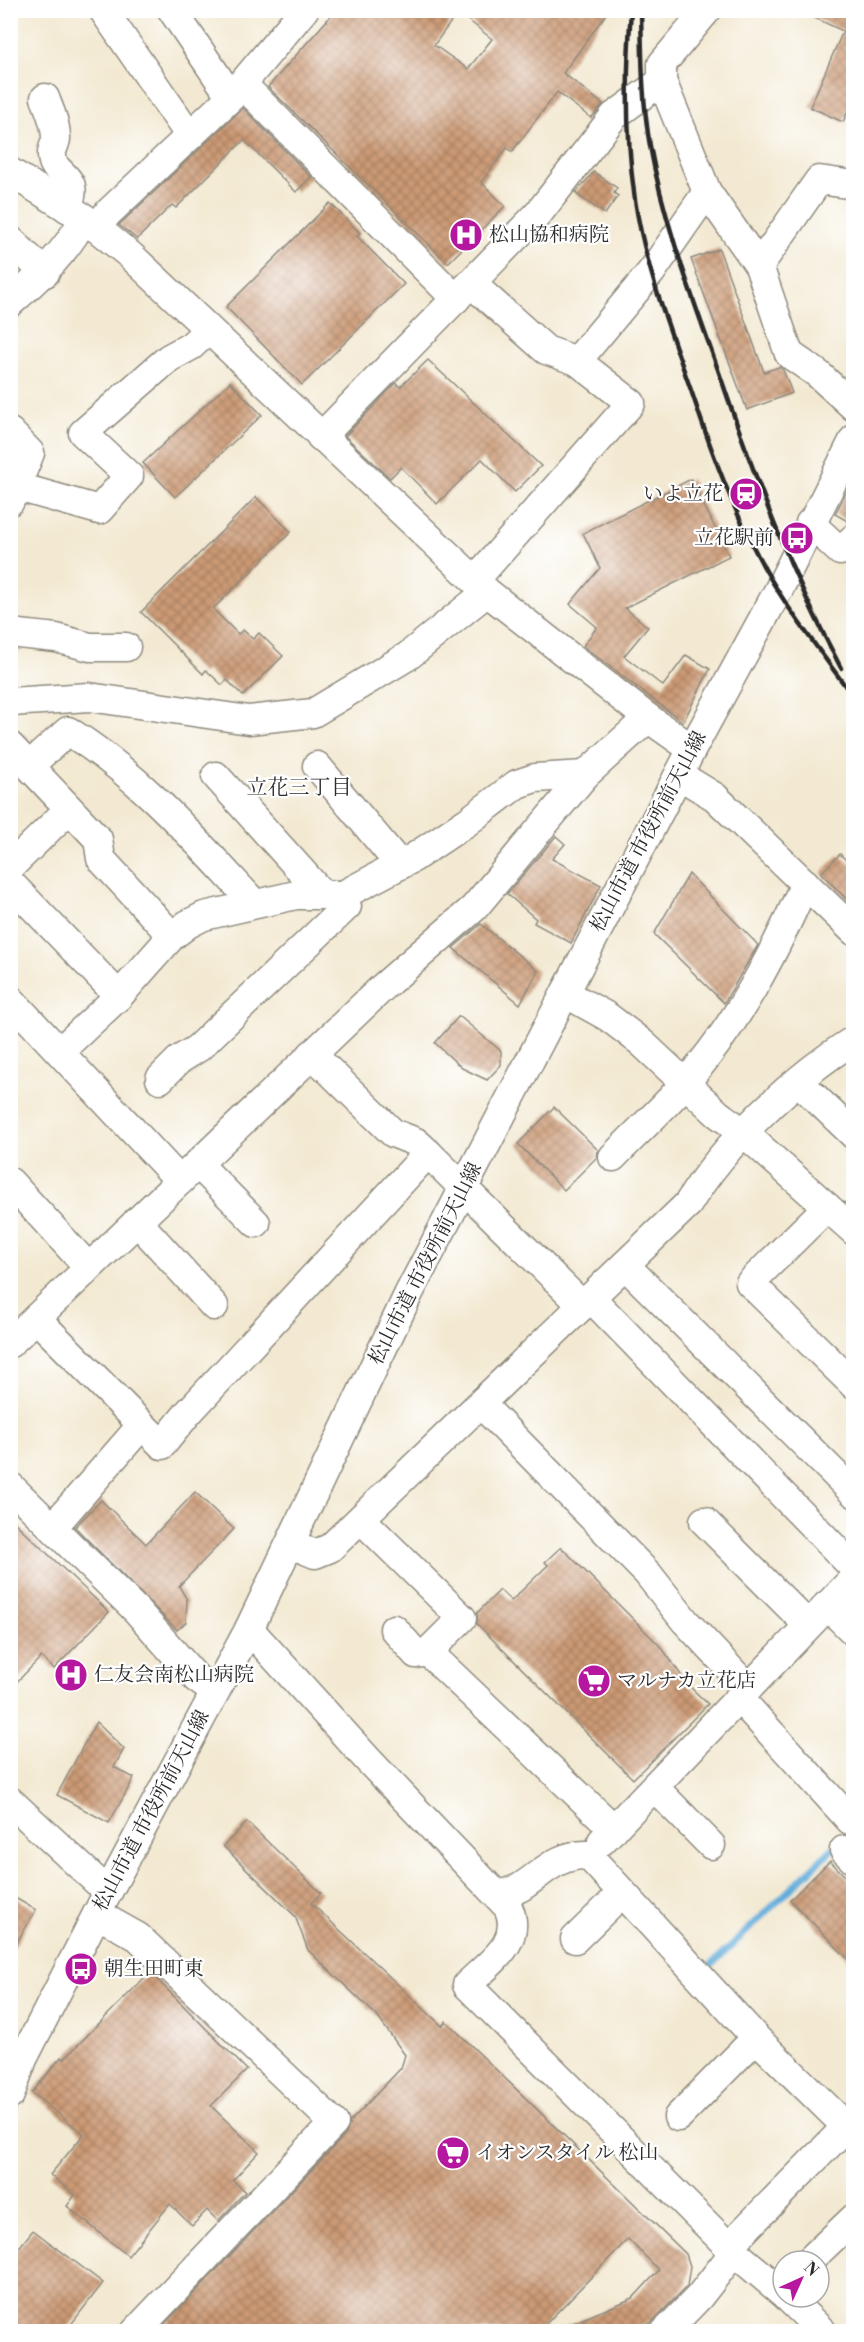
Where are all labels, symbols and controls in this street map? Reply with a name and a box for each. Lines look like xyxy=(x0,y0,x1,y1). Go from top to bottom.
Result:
hospital icon: 松山協和病院 xyxy=(448,217,484,253)
place label: 松山協和病院 xyxy=(489,223,609,248)
station icon: いよ立花 xyxy=(728,476,764,512)
place label: いよ立花 xyxy=(643,482,723,507)
bus stop icon: 立花駅前 xyxy=(779,520,815,556)
place label: 立花駅前 xyxy=(694,526,774,551)
street label: 松山市道 市役所前天山線 xyxy=(585,727,713,937)
district label: 立花三丁目 xyxy=(247,775,352,801)
street label: 松山市道 市役所前天山線 xyxy=(364,1158,488,1370)
hospital icon: 仁友会南松山病院 xyxy=(53,1657,89,1693)
place label: 仁友会南松山病院 xyxy=(94,1663,254,1688)
supermarket icon: マルナカ立花店 xyxy=(576,1663,612,1699)
place label: マルナカ立花店 xyxy=(617,1669,757,1694)
street label: 松山市道 市役所前天山線 xyxy=(88,1706,216,1916)
bus stop icon: 朝生田町東 xyxy=(63,1951,99,1987)
place label: 朝生田町東 xyxy=(104,1957,204,1982)
supermarket icon: イオンスタイル 松山 xyxy=(435,2135,471,2171)
place label: イオンスタイル 松山 xyxy=(476,2141,659,2166)
north arrow xyxy=(771,2249,831,2309)
text: N xyxy=(799,2258,823,2281)

